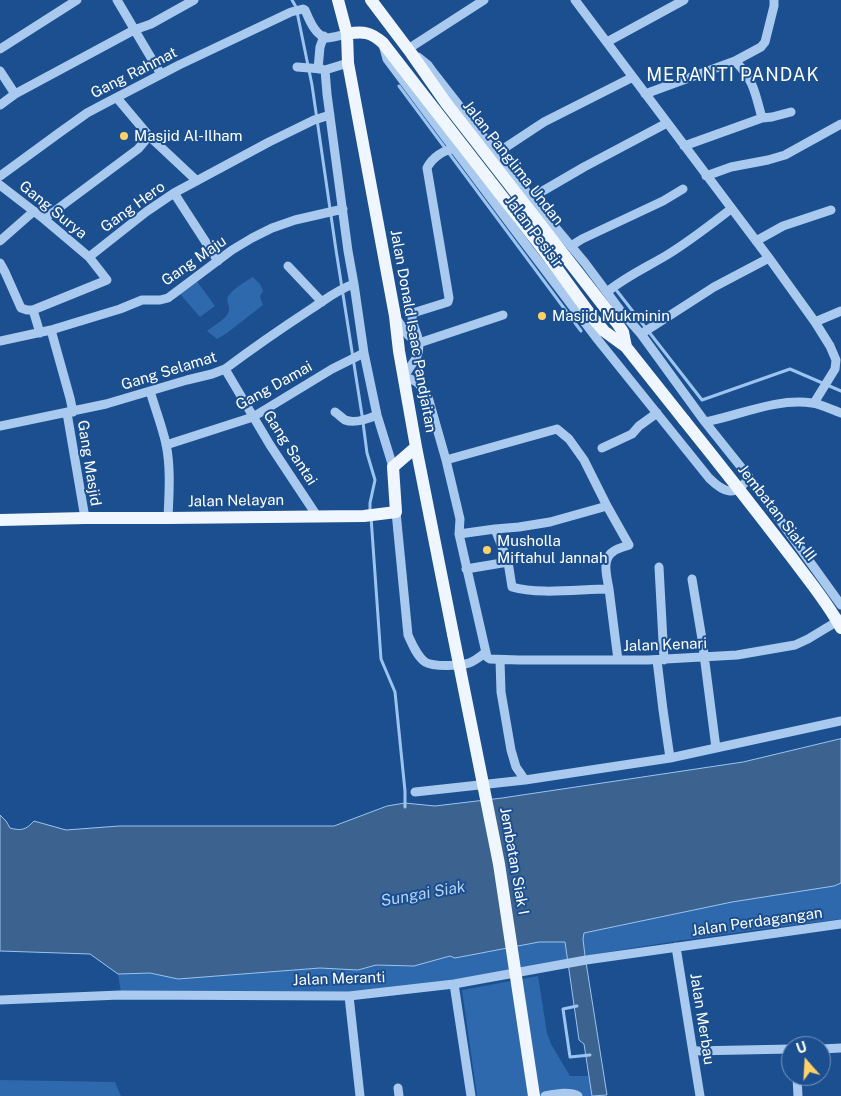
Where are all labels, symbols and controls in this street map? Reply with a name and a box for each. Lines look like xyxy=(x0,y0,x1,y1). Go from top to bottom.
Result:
street label: Gang Rahmat xyxy=(88,44,180,102)
district label: MERANTI PANDAK xyxy=(644,64,822,86)
street label: Jalan Panglima Undan xyxy=(459,97,567,229)
place label: Masjid Al-Ilham xyxy=(134,127,243,145)
marker: Masjid Al-Ilham xyxy=(118,130,130,142)
street label: Gang Surya xyxy=(15,177,91,243)
street label: Gang Hero xyxy=(97,178,169,236)
street label: Jalan Pesisir xyxy=(501,192,567,272)
street label: Jalan Donald Isaac Pandjaitan xyxy=(386,228,440,434)
street label: Gang Maju xyxy=(158,232,230,290)
place label: Masjid Mukminin xyxy=(552,307,670,325)
marker: Masjid Mukminin xyxy=(536,310,548,322)
street label: Gang Selamat xyxy=(119,348,219,394)
street label: Gang Damai xyxy=(233,358,315,414)
street label: Gang Santai xyxy=(259,407,321,489)
street label: Gang Masjid xyxy=(73,419,105,507)
street label: Jembatan Siak III xyxy=(734,461,820,565)
street label: Jalan Nelayan xyxy=(188,491,284,511)
place label: Musholla Miftahul Jannah xyxy=(497,532,608,567)
marker: Musholla Miftahul Jannah xyxy=(481,544,493,556)
street label: Jalan Kenari xyxy=(623,635,707,655)
street label: Jembatan Siak I xyxy=(496,806,532,916)
water label: Sungai Siak xyxy=(379,877,467,911)
street label: Jalan Perdagangan xyxy=(690,904,824,940)
street label: Jalan Meranti xyxy=(292,968,386,990)
street label: Jalan Merbau xyxy=(686,972,718,1066)
north arrow xyxy=(781,1036,831,1086)
text: U xyxy=(794,1039,809,1057)

